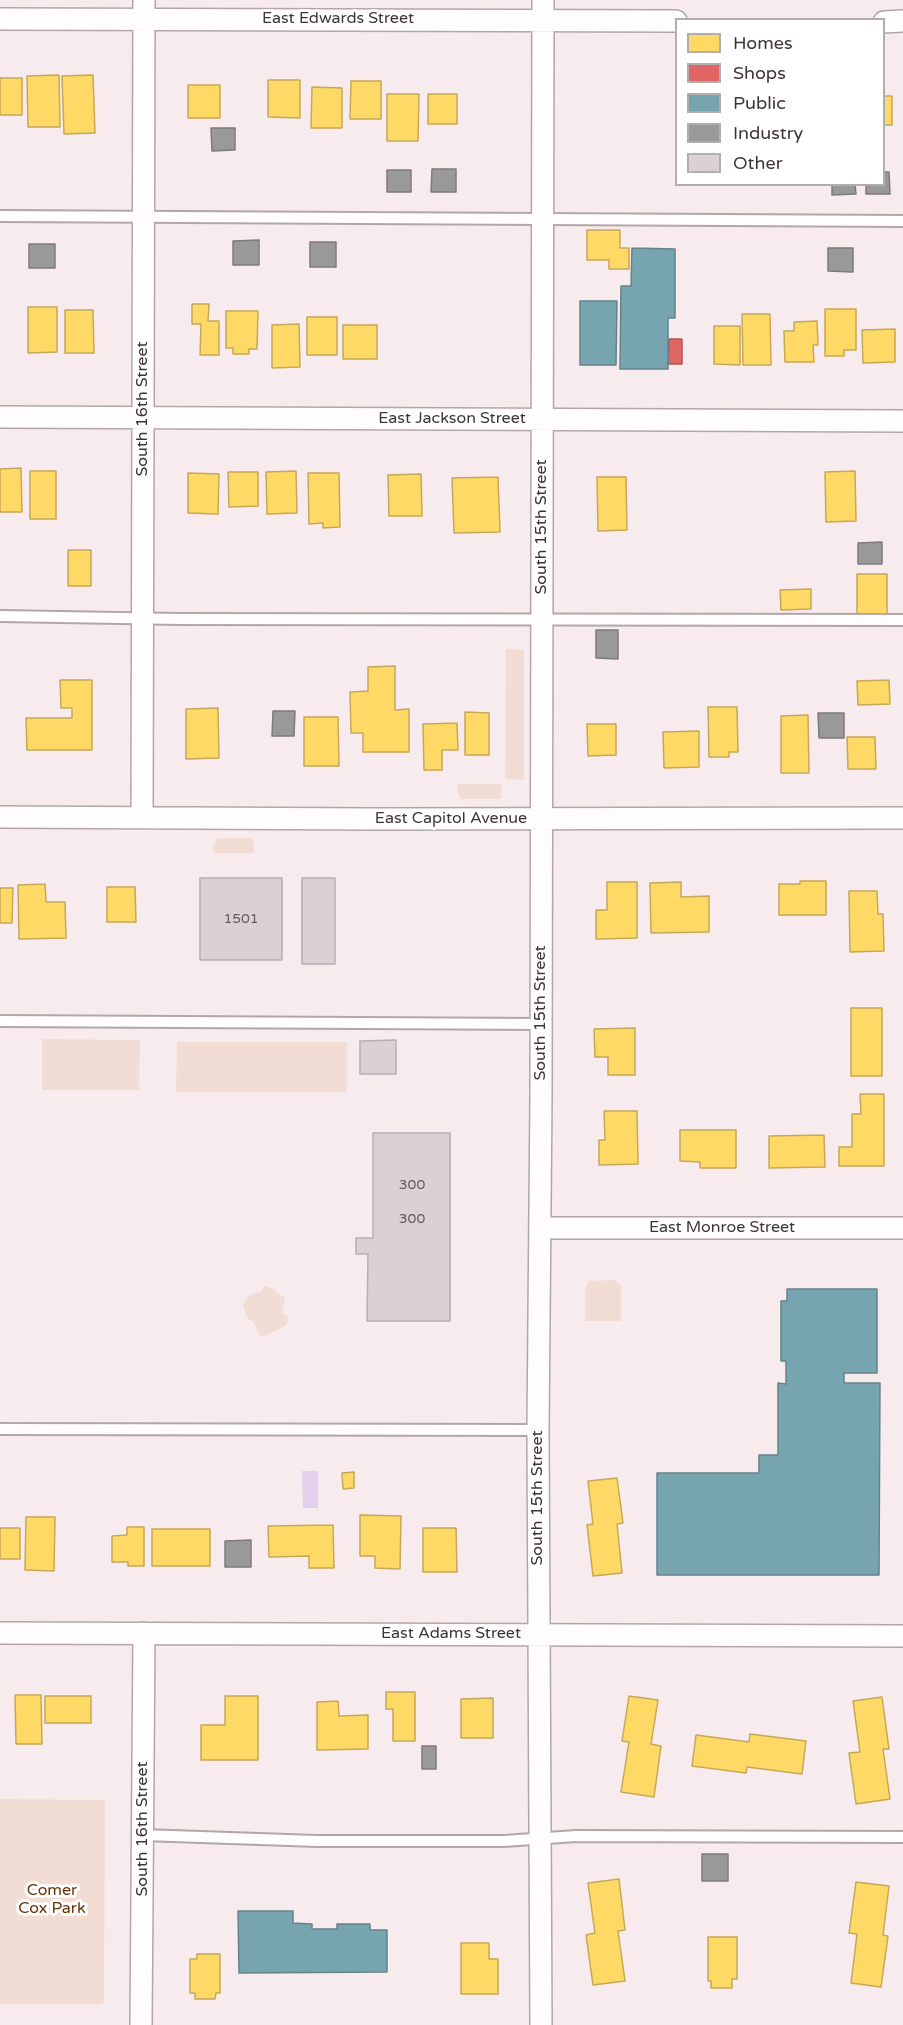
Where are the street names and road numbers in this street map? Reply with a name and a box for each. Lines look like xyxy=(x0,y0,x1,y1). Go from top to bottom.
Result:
street label: East Edwards Street xyxy=(262,9,414,29)
street label: South 16th Street xyxy=(133,341,153,477)
street label: East Jackson Street xyxy=(378,409,526,429)
street label: South 15th Street xyxy=(532,459,552,595)
street label: East Capitol Avenue xyxy=(375,809,527,829)
street label: South 15th Street xyxy=(531,945,551,1081)
street label: East Monroe Street xyxy=(649,1218,795,1238)
street label: South 15th Street xyxy=(528,1430,548,1566)
street label: East Adams Street xyxy=(381,1624,521,1644)
street label: South 16th Street xyxy=(133,1761,153,1897)

